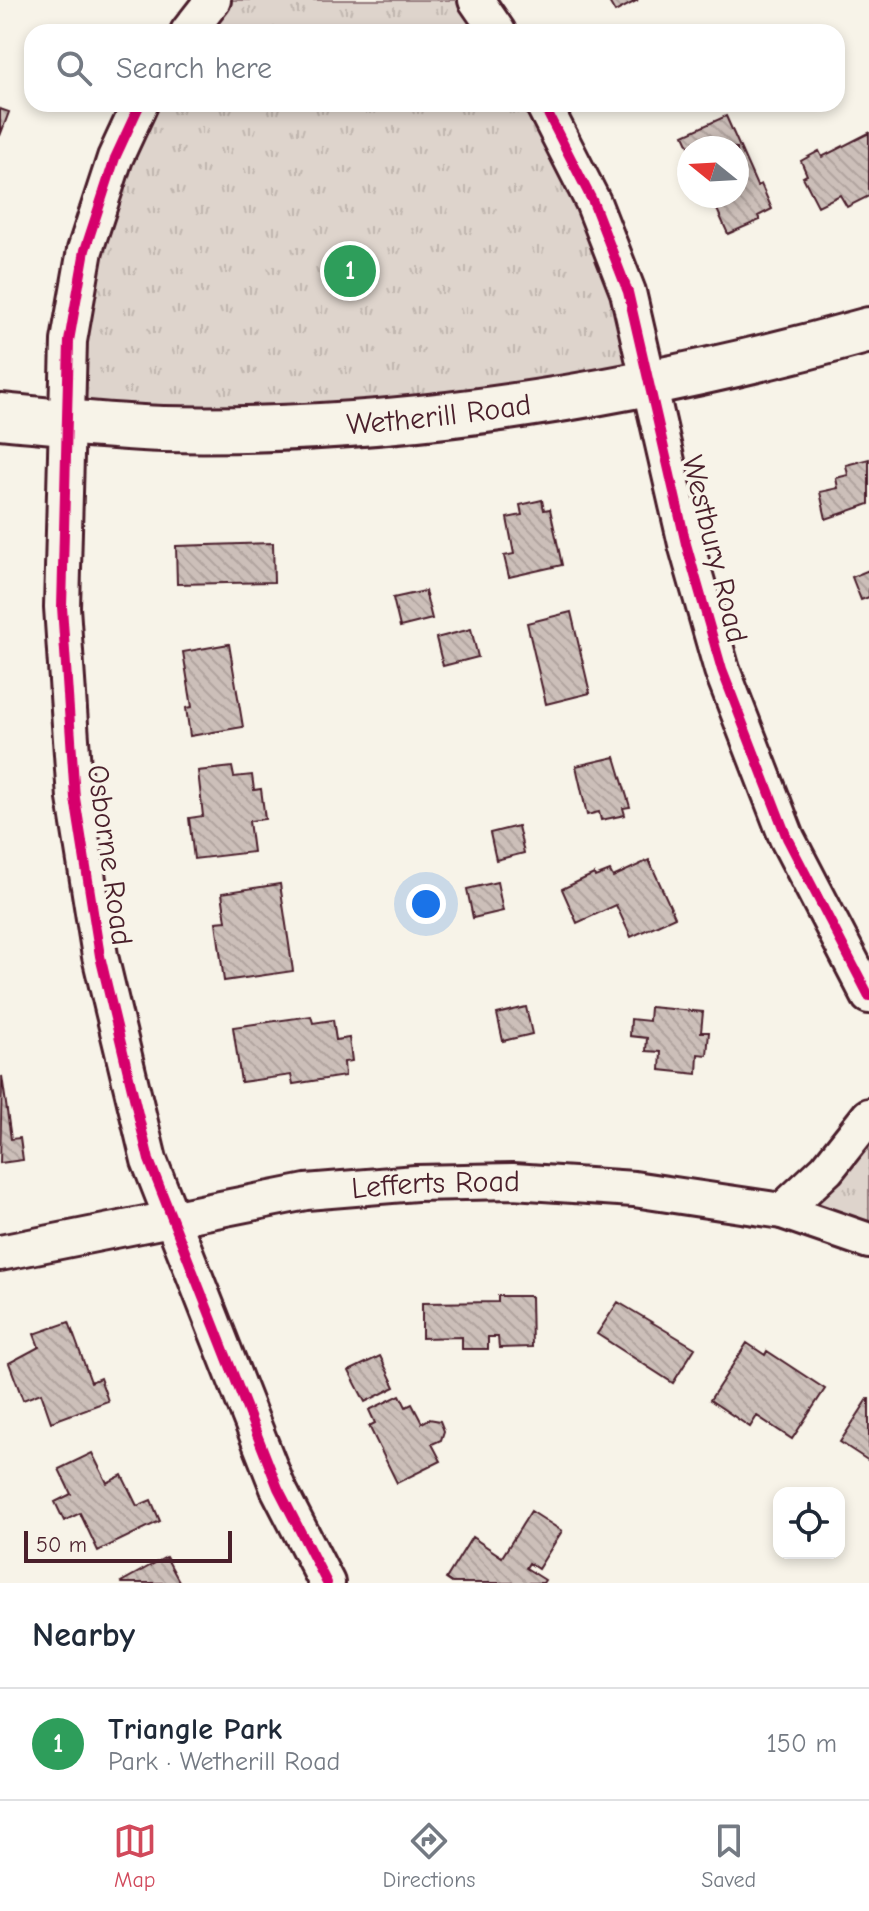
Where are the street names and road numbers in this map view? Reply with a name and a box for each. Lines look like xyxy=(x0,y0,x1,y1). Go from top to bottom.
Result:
street label: Wetherill Road xyxy=(345,387,534,442)
street label: Westbury Road xyxy=(674,452,755,646)
street label: Osborne Road xyxy=(80,763,140,948)
street label: Lefferts Road xyxy=(350,1164,520,1206)

